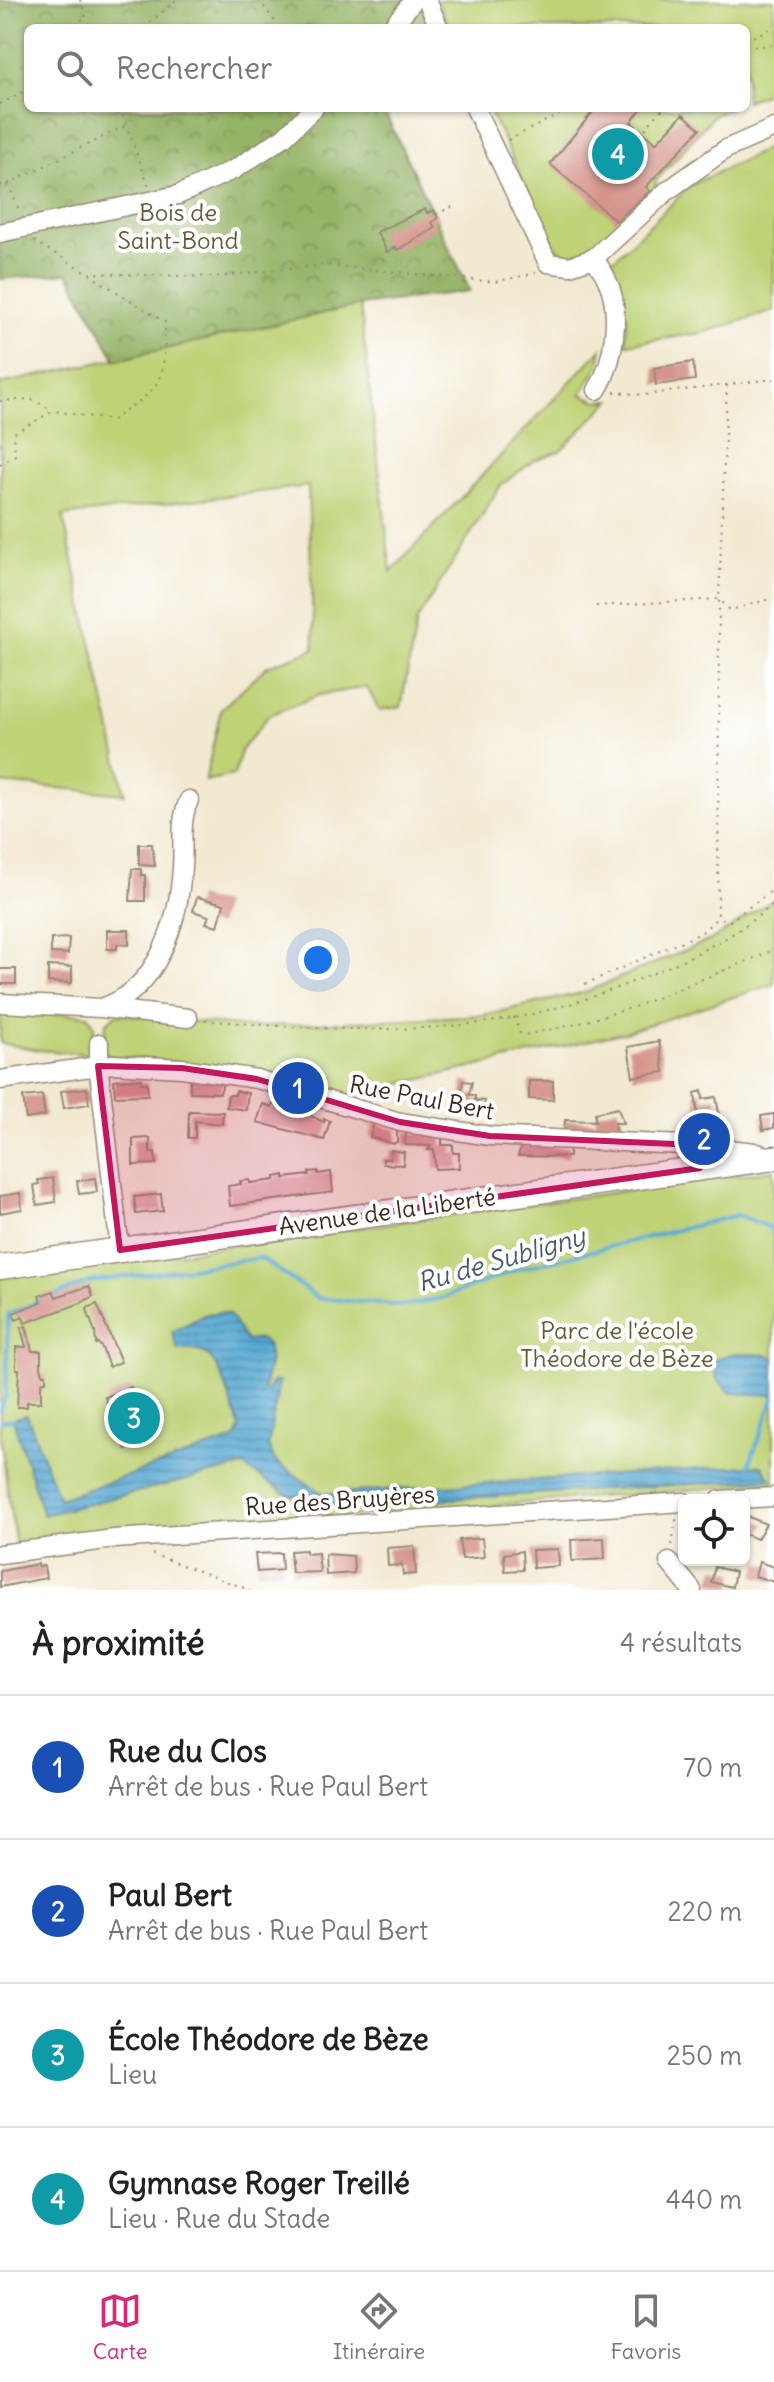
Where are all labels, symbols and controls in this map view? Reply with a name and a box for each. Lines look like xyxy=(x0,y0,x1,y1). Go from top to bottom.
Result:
search box xyxy=(24,24,750,112)
icon: search xyxy=(52,46,96,90)
text: Rechercher xyxy=(116,49,272,87)
pin: 4 xyxy=(592,124,644,184)
park label: Bois de Saint-Bond xyxy=(117,197,239,255)
your location xyxy=(298,940,338,980)
pin: 1 xyxy=(272,1058,324,1118)
street label: Rue Paul Bert xyxy=(347,1068,497,1126)
pin: 2 xyxy=(678,1109,730,1169)
street label: Avenue de la Liberté xyxy=(277,1181,497,1241)
water label: Ru de Subligny xyxy=(413,1219,591,1299)
park label: Parc de l'école Théodore de Bèze xyxy=(520,1315,714,1373)
pin: 3 xyxy=(108,1388,160,1448)
street label: Rue des Bruyères xyxy=(244,1478,436,1522)
map controls xyxy=(678,1494,750,1566)
button: locate xyxy=(678,1494,750,1566)
text: À proximité xyxy=(32,1621,205,1664)
text: 4 résultats xyxy=(620,1626,742,1659)
text: Rue du Clos xyxy=(108,1732,267,1770)
text: 1 xyxy=(53,1751,63,1784)
text: 70 m xyxy=(683,1751,742,1784)
text: Arrêt de bus · Rue Paul Bert xyxy=(108,1770,428,1803)
text: Paul Bert xyxy=(108,1876,232,1914)
text: 2 xyxy=(51,1895,65,1928)
text: 220 m xyxy=(667,1895,742,1928)
text: Arrêt de bus · Rue Paul Bert xyxy=(108,1914,428,1947)
text: École Théodore de Bèze xyxy=(108,2020,429,2058)
text: 3 xyxy=(51,2039,65,2072)
text: 250 m xyxy=(667,2039,742,2072)
text: Lieu xyxy=(108,2058,157,2091)
text: Gymnase Roger Treillé xyxy=(108,2164,410,2202)
text: 4 xyxy=(50,2183,66,2216)
text: 440 m xyxy=(666,2183,742,2216)
text: Lieu · Rue du Stade xyxy=(108,2202,330,2235)
tab: Carte xyxy=(93,2289,148,2365)
tab: Itinéraire xyxy=(333,2289,425,2365)
tab: Favoris xyxy=(610,2289,681,2365)

